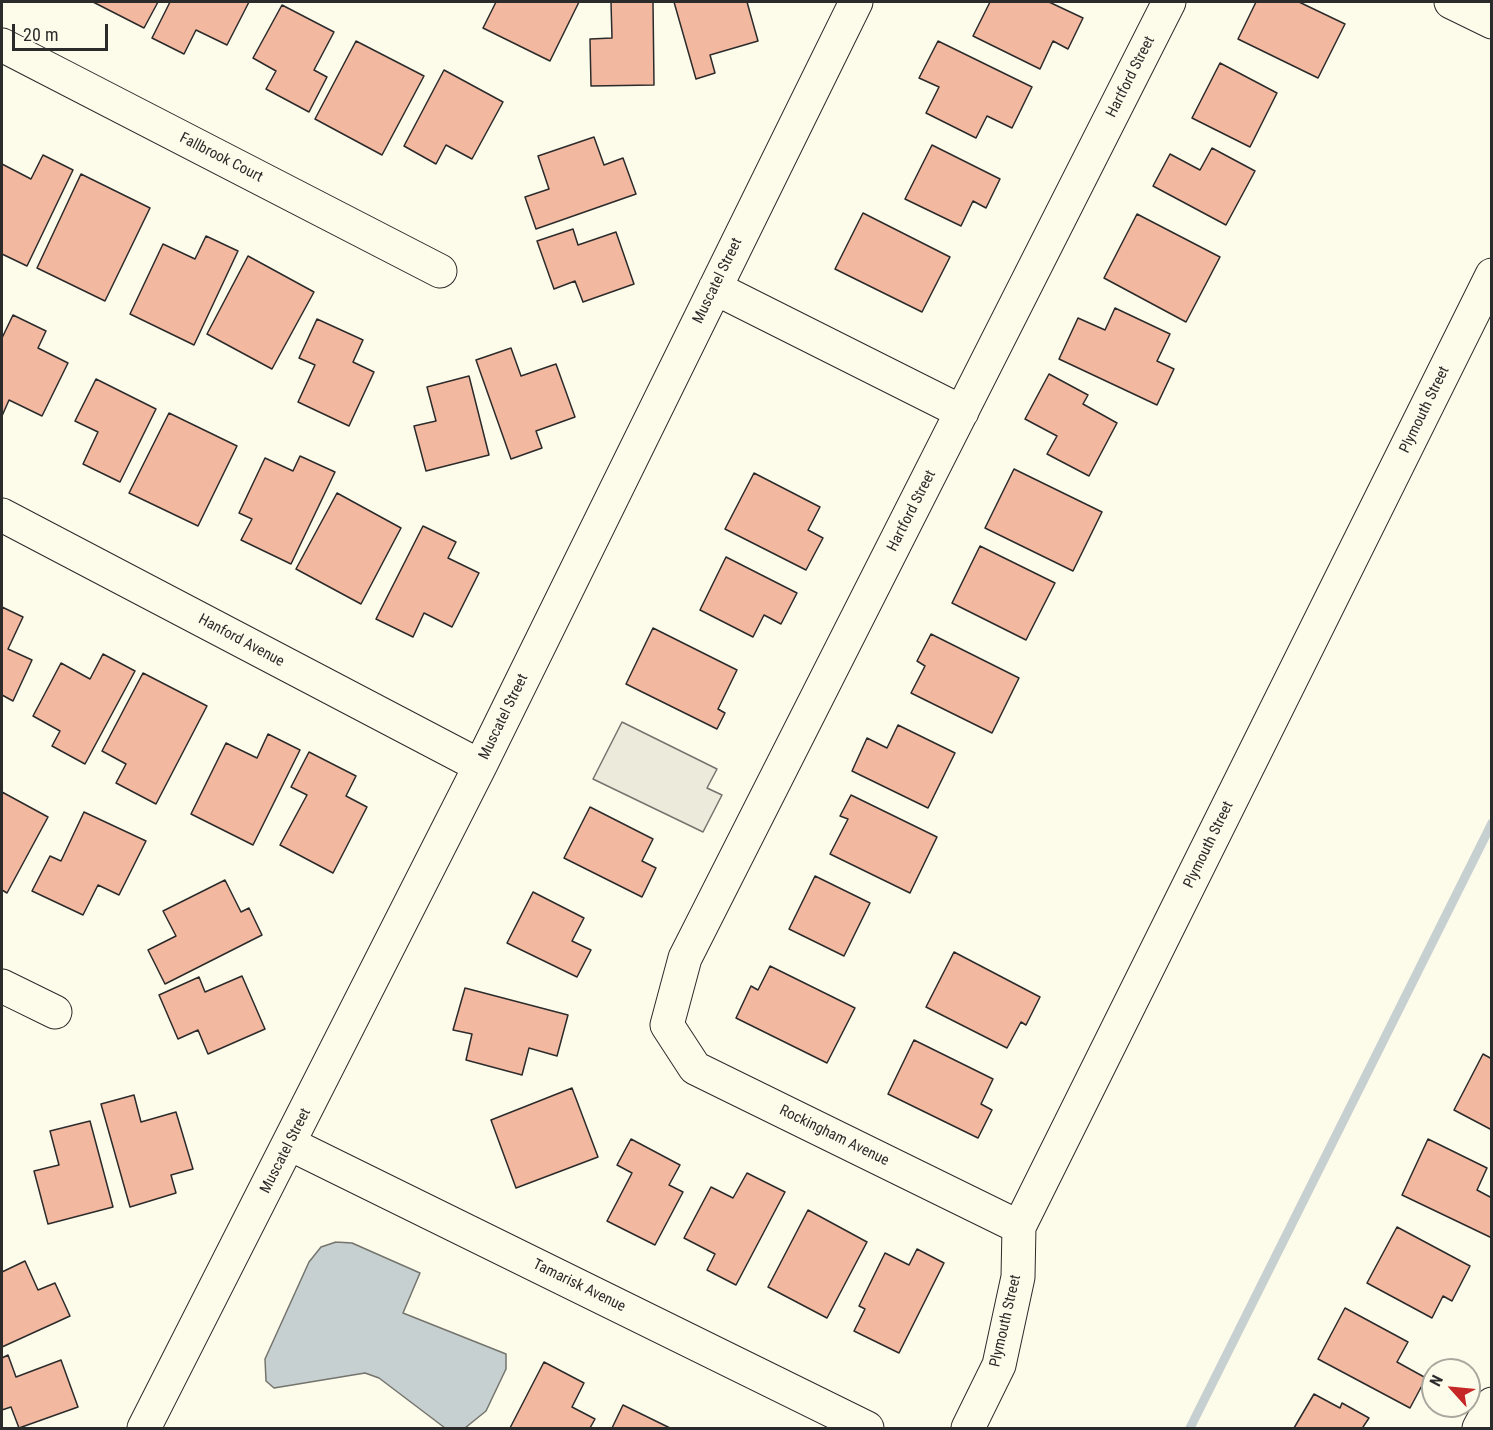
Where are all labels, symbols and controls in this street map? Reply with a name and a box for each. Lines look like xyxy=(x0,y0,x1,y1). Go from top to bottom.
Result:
scale bar xyxy=(15,12,111,50)
text: 20 m xyxy=(23,24,58,45)
street label: Hartford Street xyxy=(1103,33,1159,121)
street label: Fallbrook Court xyxy=(176,129,266,187)
street label: Muscatel Street xyxy=(690,235,746,327)
street label: Plymouth Street xyxy=(1396,364,1454,456)
street label: Hartford Street xyxy=(884,467,940,555)
street label: Hanford Avenue xyxy=(195,611,287,671)
street label: Muscatel Street xyxy=(476,671,532,763)
street label: Plymouth Street xyxy=(1180,799,1238,891)
street label: Rockingham Avenue xyxy=(776,1102,892,1170)
street label: Muscatel Street xyxy=(257,1105,315,1197)
street label: Tamarisk Avenue xyxy=(530,1256,628,1316)
street label: Plymouth Street xyxy=(987,1273,1025,1369)
north arrow xyxy=(1421,1358,1481,1418)
text: N xyxy=(1426,1372,1447,1389)

